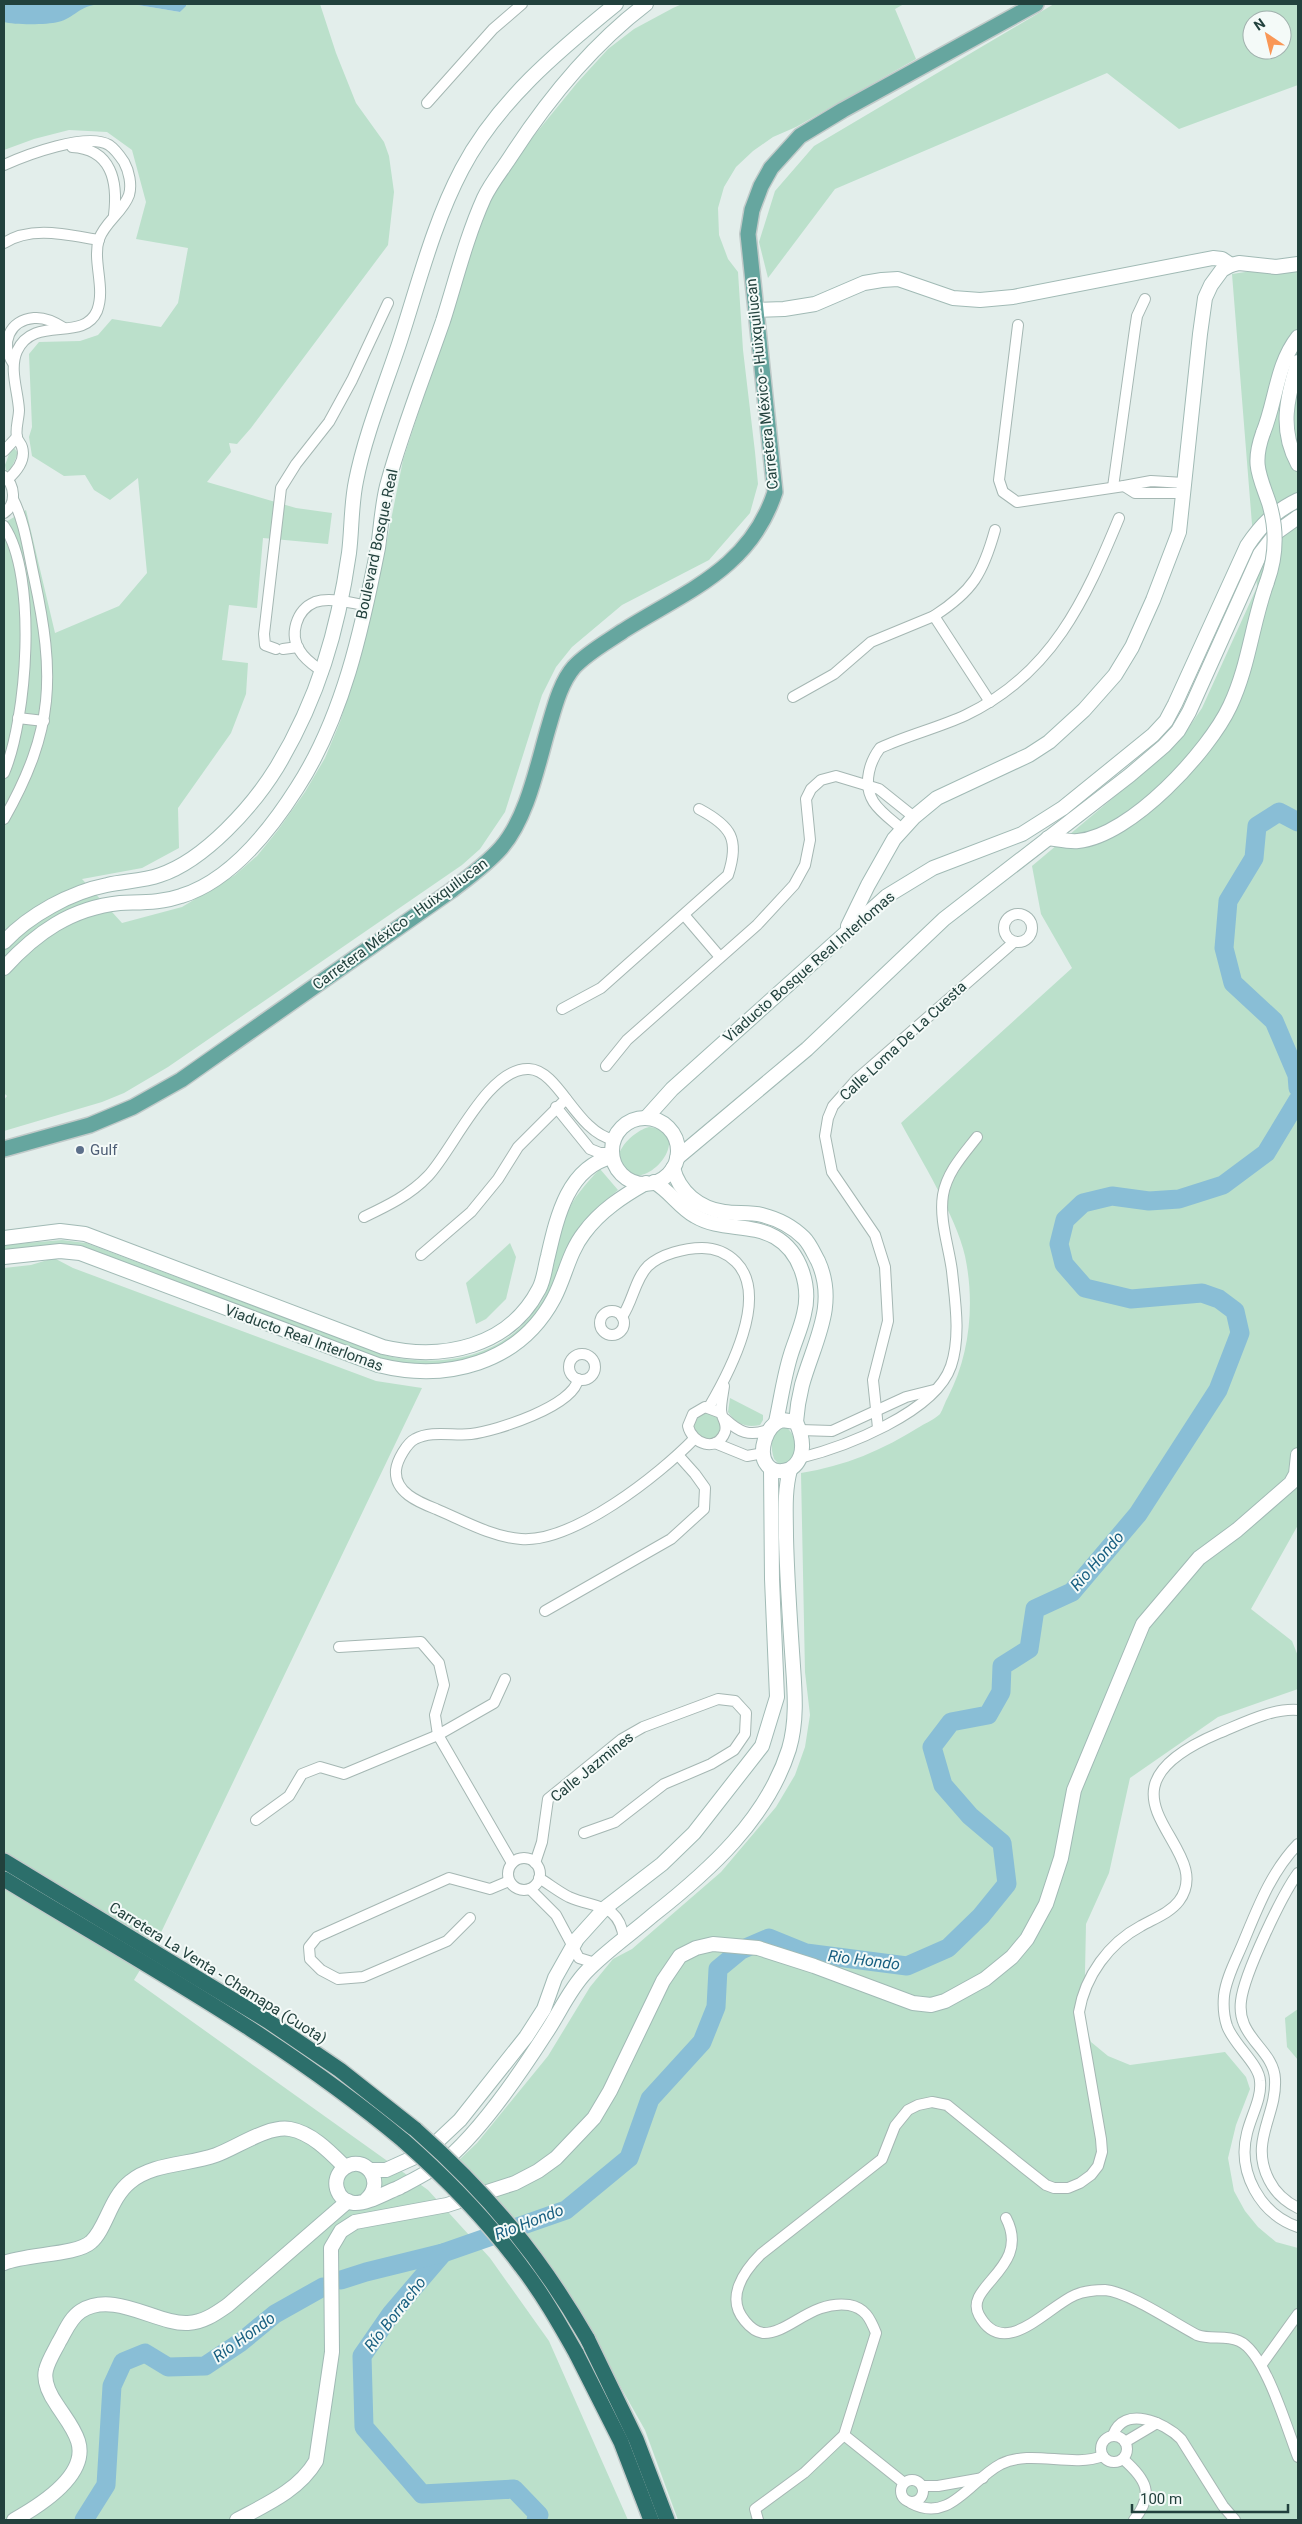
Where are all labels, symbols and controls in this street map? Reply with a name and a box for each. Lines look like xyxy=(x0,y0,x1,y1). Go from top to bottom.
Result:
north arrow xyxy=(1242,10,1292,60)
text: N xyxy=(1251,15,1268,34)
street label: Carretera México - Huixquilucan xyxy=(742,278,782,490)
street label: Boulevard Bosque Real xyxy=(352,467,402,621)
street label: Carretera México - Huixquilucan xyxy=(309,854,491,994)
street label: Viaducto Bosque Real Interlomas xyxy=(720,888,898,1046)
street label: Calle Loma De La Cuesta xyxy=(836,978,970,1104)
place label: Gulf xyxy=(90,1141,118,1159)
marker: Gulf xyxy=(74,1144,86,1156)
street label: Viaducto Real Interlomas xyxy=(222,1301,386,1375)
water label: Rio Hondo xyxy=(1066,1527,1128,1594)
street label: Calle Jazmines xyxy=(547,1728,637,1806)
street label: Carretera La Venta - Chamapa (Cuota) xyxy=(106,1898,330,2048)
water label: Rio Hondo xyxy=(827,1946,901,1974)
water label: Rio Hondo xyxy=(492,2200,566,2244)
water label: Río Borracho xyxy=(360,2273,430,2355)
water label: Río Hondo xyxy=(209,2308,279,2366)
scale bar xyxy=(1132,2482,1288,2514)
text: 100 m xyxy=(1140,2490,1182,2508)

